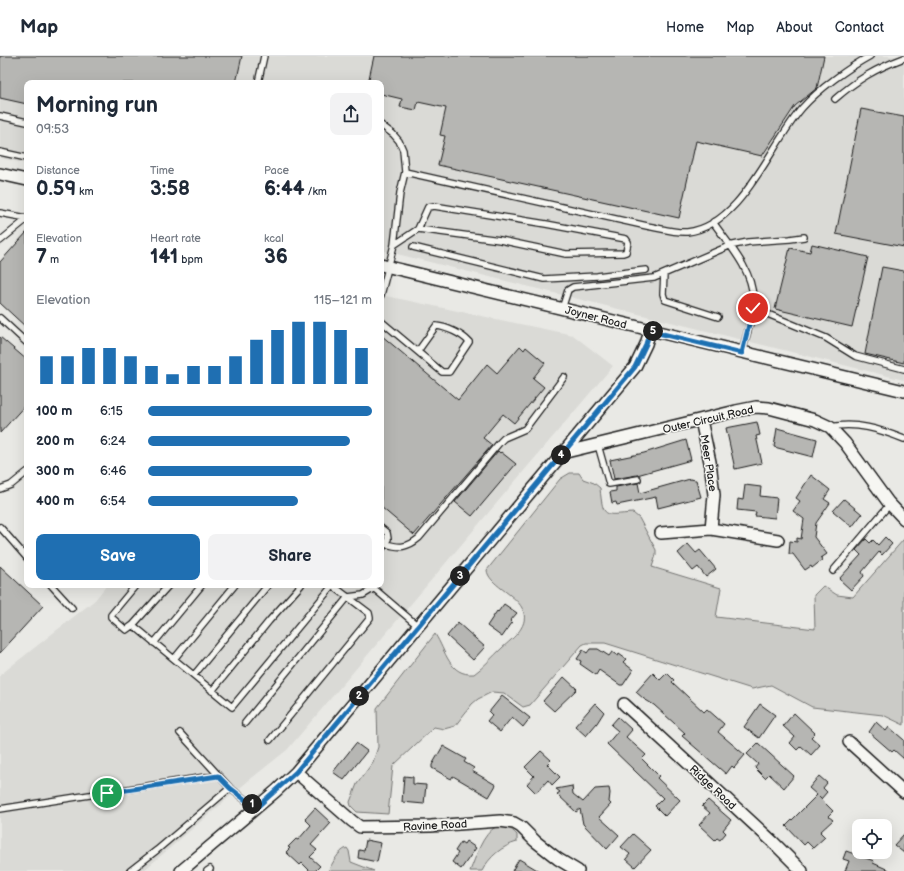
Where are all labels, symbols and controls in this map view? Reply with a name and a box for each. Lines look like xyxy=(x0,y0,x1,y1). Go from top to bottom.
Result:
text: Map xyxy=(20,16,58,39)
text: Home xyxy=(666,19,704,36)
text: Map xyxy=(726,19,754,36)
text: About xyxy=(776,19,813,36)
text: Contact xyxy=(835,19,884,36)
text: Morning run xyxy=(36,92,158,119)
button: share xyxy=(330,93,372,135)
text: 09:53 xyxy=(36,121,69,137)
text: Distance xyxy=(36,164,80,177)
text: Time xyxy=(150,164,174,177)
text: Pace xyxy=(264,164,289,177)
text: 0.59 xyxy=(36,177,76,201)
text: 3:58 xyxy=(150,177,190,201)
text: 6:44 xyxy=(264,177,304,201)
text: km xyxy=(76,185,94,198)
text: /km xyxy=(304,185,327,198)
text: Elevation xyxy=(36,232,82,245)
text: Heart rate xyxy=(150,232,201,245)
text: kcal xyxy=(264,232,284,245)
text: 7 xyxy=(36,245,47,269)
text: 141 xyxy=(150,245,178,269)
text: 36 xyxy=(264,245,288,269)
text: m xyxy=(47,253,59,266)
text: bpm xyxy=(178,253,203,266)
pin xyxy=(736,291,770,325)
text: Elevation xyxy=(36,292,90,308)
text: 115–121 m xyxy=(314,292,372,308)
icon: check xyxy=(742,297,764,319)
street label: Joyner Road xyxy=(564,304,628,331)
pin: 5 xyxy=(643,321,663,341)
text: 5 xyxy=(650,324,656,337)
text: 100 m xyxy=(36,403,72,419)
text: 6:15 xyxy=(100,403,123,419)
street label: Outer Circuit Road xyxy=(662,403,755,436)
text: 200 m xyxy=(36,433,74,449)
text: 6:24 xyxy=(100,433,126,449)
street label: Meer Place xyxy=(698,434,719,493)
pin: 4 xyxy=(551,445,571,465)
text: 4 xyxy=(558,448,564,461)
text: 300 m xyxy=(36,463,74,479)
text: 6:46 xyxy=(100,463,126,479)
text: 400 m xyxy=(36,493,74,509)
text: 6:54 xyxy=(100,493,126,509)
button: Save xyxy=(36,534,200,580)
button: Share xyxy=(208,534,372,580)
pin: 3 xyxy=(450,566,470,586)
text: 3 xyxy=(457,569,463,582)
pin: 2 xyxy=(349,686,369,706)
text: 2 xyxy=(356,689,362,702)
street label: Ridge Road xyxy=(687,762,739,812)
pin xyxy=(90,776,124,810)
icon: arrive xyxy=(96,782,118,804)
pin: 1 xyxy=(242,794,262,814)
text: 1 xyxy=(250,797,254,810)
street label: Ravine Road xyxy=(403,817,467,834)
map controls xyxy=(852,819,892,859)
button: locate xyxy=(852,819,892,859)

